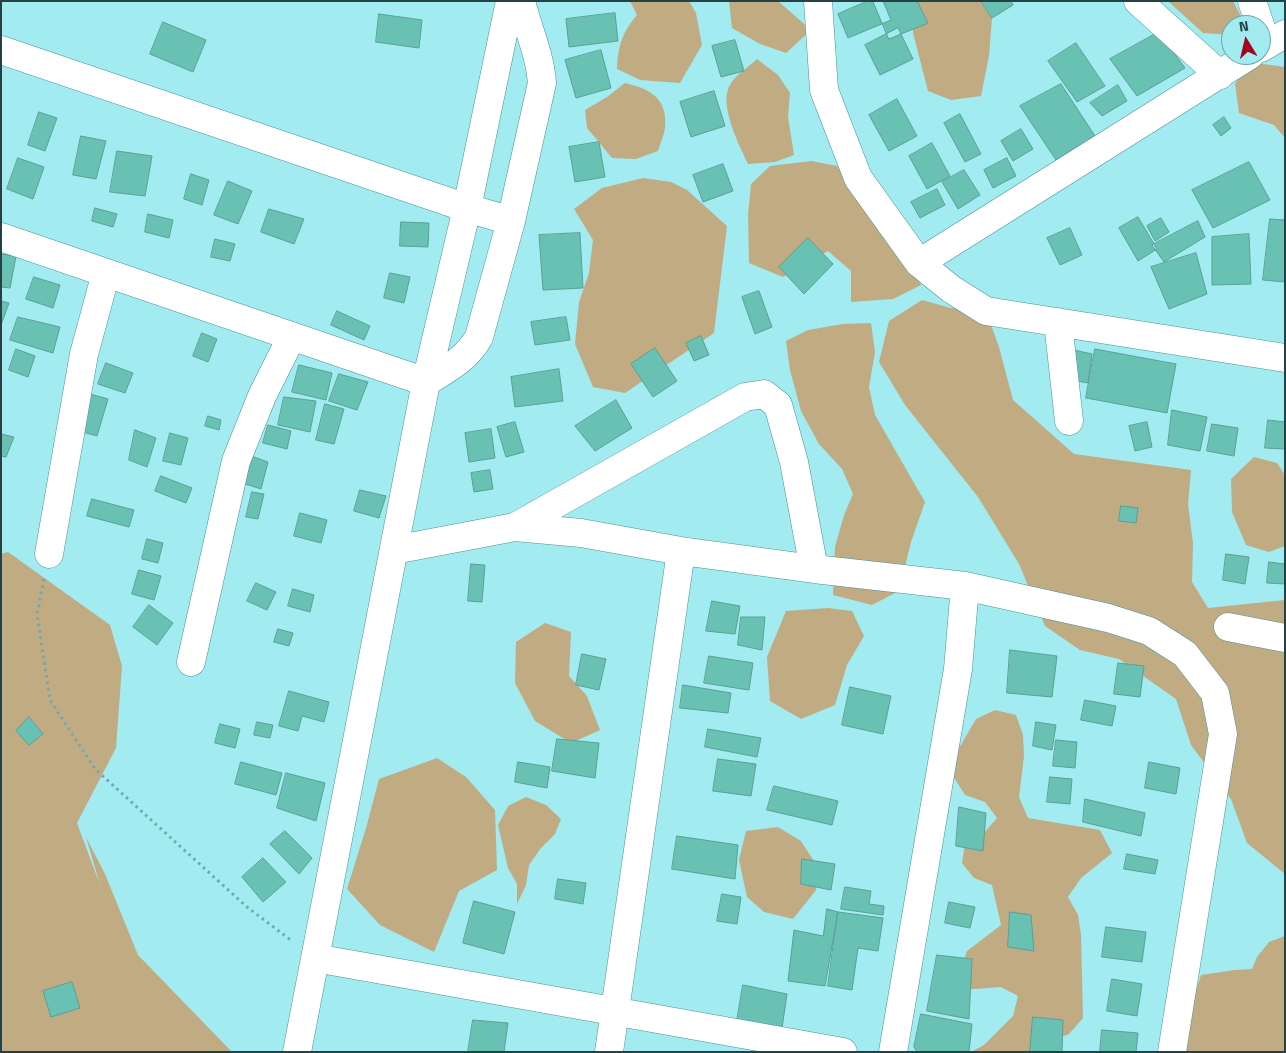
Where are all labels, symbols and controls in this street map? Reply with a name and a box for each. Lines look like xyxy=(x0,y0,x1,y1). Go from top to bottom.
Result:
north arrow xyxy=(1221,15,1271,65)
text: N xyxy=(1237,15,1250,37)

